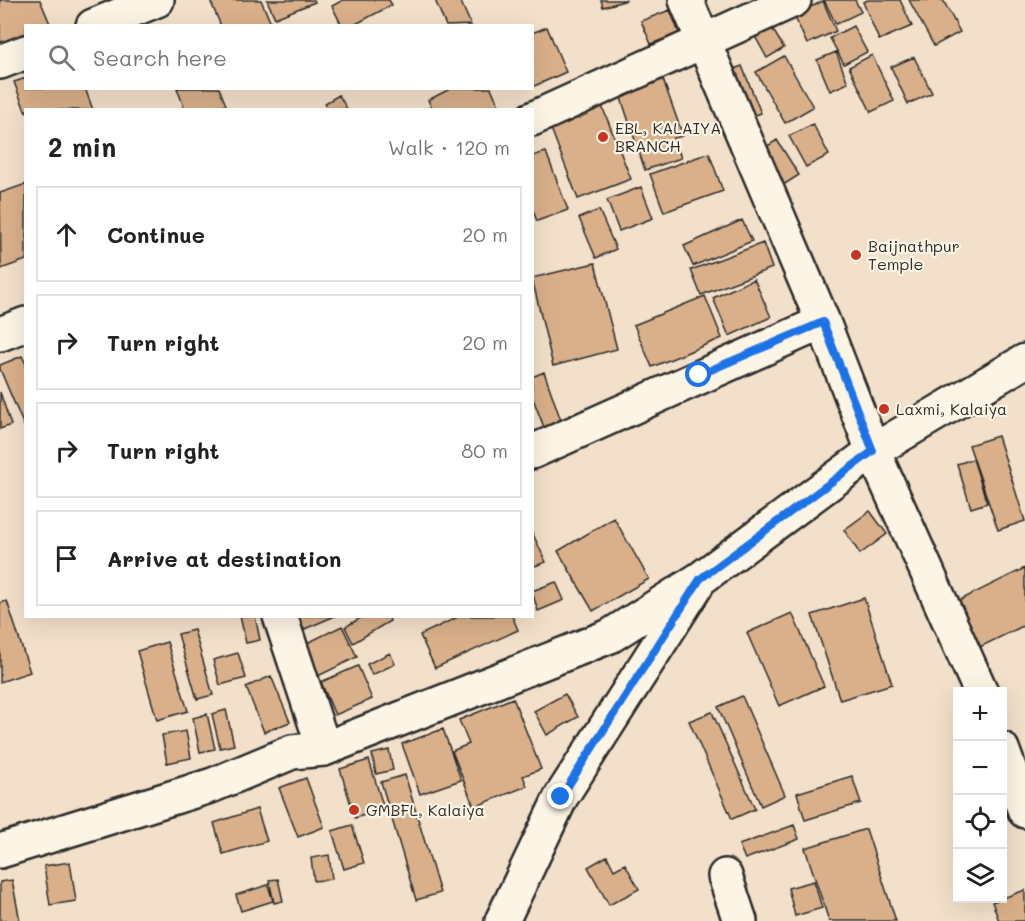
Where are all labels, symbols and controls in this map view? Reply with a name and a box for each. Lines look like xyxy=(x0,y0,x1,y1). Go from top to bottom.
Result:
search box xyxy=(24,24,534,90)
icon: search xyxy=(45,41,78,74)
text: Search here xyxy=(93,43,227,72)
place label: EBL, KALAIYA BRANCH xyxy=(615,117,721,156)
text: 2 min xyxy=(48,130,116,164)
marker: EBL, KALAIYA BRANCH xyxy=(596,130,610,144)
text: Walk · 120 m xyxy=(388,134,510,160)
icon: ahead xyxy=(50,218,83,251)
text: Continue xyxy=(107,220,205,249)
text: 20 m xyxy=(462,221,508,247)
place label: Baijnathpur Temple xyxy=(868,235,960,274)
marker: Baijnathpur Temple xyxy=(849,248,863,262)
icon: right xyxy=(50,326,83,359)
text: Turn right xyxy=(107,328,219,357)
text: 20 m xyxy=(462,329,508,355)
route start xyxy=(685,361,711,387)
place label: Laxmi, Kalaiya xyxy=(896,398,1007,419)
marker: Laxmi, Kalaiya xyxy=(877,402,891,416)
icon: right xyxy=(50,434,83,467)
text: Turn right xyxy=(107,436,219,465)
text: 80 m xyxy=(461,437,508,463)
icon: arrive xyxy=(50,542,83,575)
text: Arrive at destination xyxy=(107,544,342,573)
map controls xyxy=(953,687,1007,903)
button: + xyxy=(953,687,1007,741)
button: − xyxy=(953,741,1007,795)
route end xyxy=(547,783,573,809)
button: locate xyxy=(953,795,1007,849)
place label: GMBFL, Kalaiya xyxy=(366,799,485,820)
marker: GMBFL, Kalaiya xyxy=(347,803,361,817)
button: layers xyxy=(953,849,1007,903)

